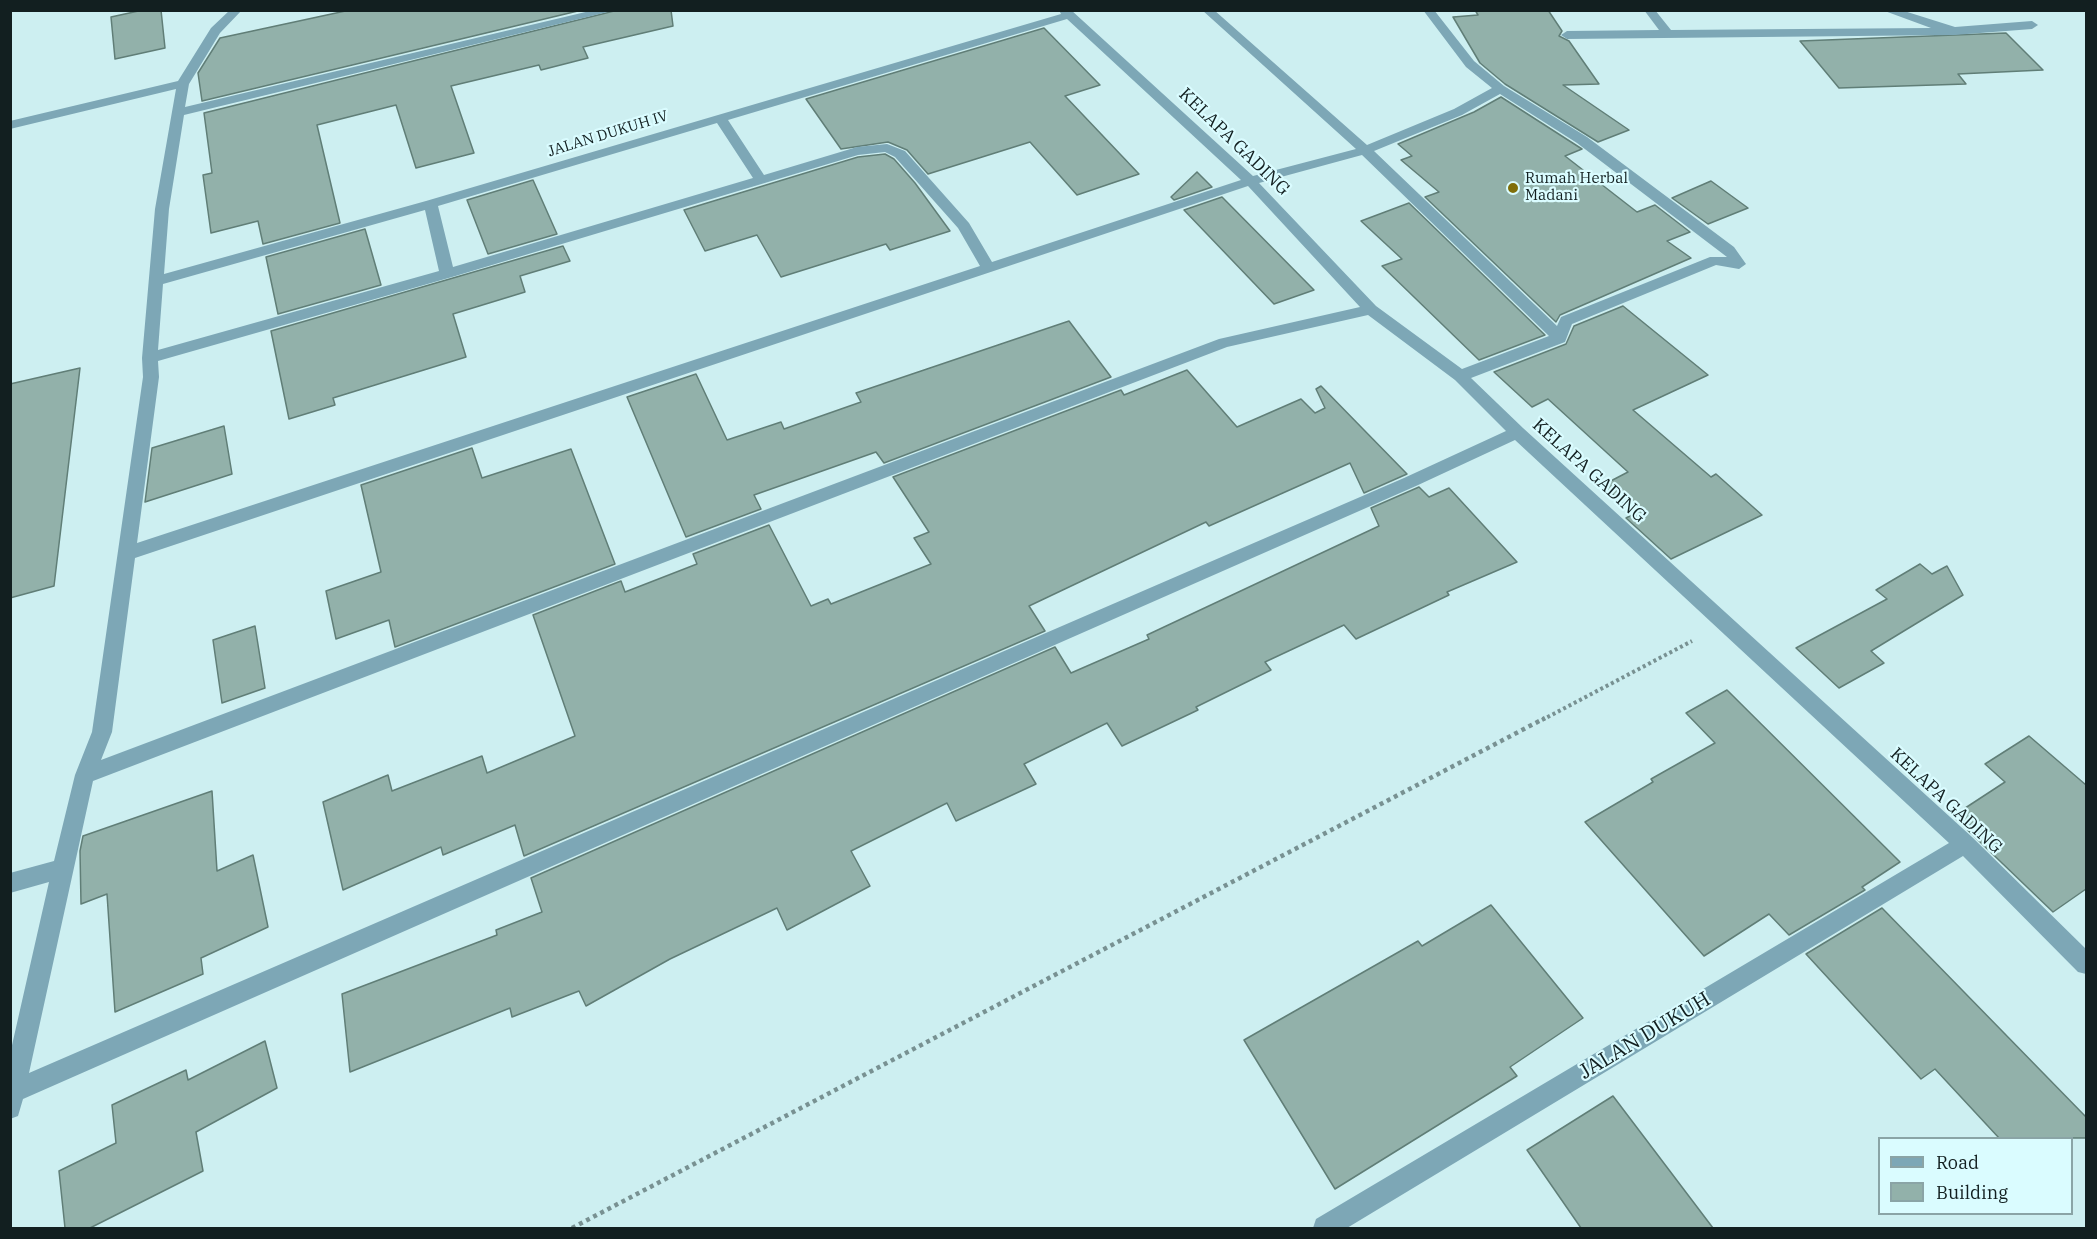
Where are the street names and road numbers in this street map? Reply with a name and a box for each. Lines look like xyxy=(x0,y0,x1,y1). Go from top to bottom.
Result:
street label: KELAPA GADING xyxy=(1174,84,1294,200)
street label: JALAN DUKUH IV xyxy=(546,107,670,161)
street label: KELAPA GADING xyxy=(1528,414,1650,528)
street label: KELAPA GADING xyxy=(1885,743,2007,859)
street label: JALAN DUKUH xyxy=(1575,987,1715,1085)

